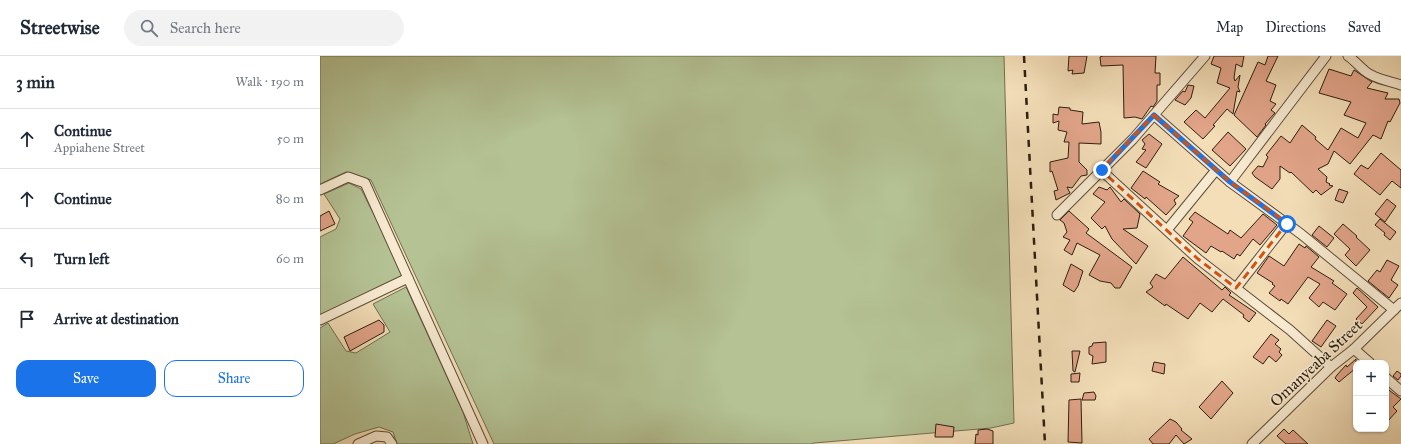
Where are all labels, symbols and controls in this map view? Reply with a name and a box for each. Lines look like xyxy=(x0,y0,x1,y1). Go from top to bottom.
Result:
search box xyxy=(124,10,404,46)
text: Streetwise xyxy=(20,16,100,39)
icon: search xyxy=(138,17,160,39)
text: Search here xyxy=(170,19,241,37)
text: Map xyxy=(1216,19,1243,36)
text: Directions xyxy=(1265,19,1326,36)
text: Saved xyxy=(1348,19,1381,36)
text: 3 min xyxy=(16,72,55,93)
text: Walk · 190 m xyxy=(235,74,304,90)
text: Continue xyxy=(54,122,112,140)
icon: ahead xyxy=(16,128,38,150)
text: 50 m xyxy=(277,131,304,147)
text: Appiahene Street xyxy=(54,140,145,156)
route end xyxy=(1093,161,1111,179)
icon: ahead xyxy=(16,188,38,210)
text: Continue xyxy=(54,190,112,208)
text: 80 m xyxy=(276,191,304,207)
route start xyxy=(1278,215,1296,233)
icon: left xyxy=(16,248,38,270)
text: Turn left xyxy=(54,250,110,268)
text: 60 m xyxy=(276,251,304,267)
icon: arrive xyxy=(16,308,38,330)
text: Arrive at destination xyxy=(54,310,179,328)
street label: Omanyeaba Street xyxy=(1266,315,1366,411)
button: Save xyxy=(16,360,156,397)
button: Share xyxy=(164,360,304,397)
map controls xyxy=(1353,360,1389,432)
button: + xyxy=(1353,360,1389,396)
button: − xyxy=(1353,396,1389,432)

